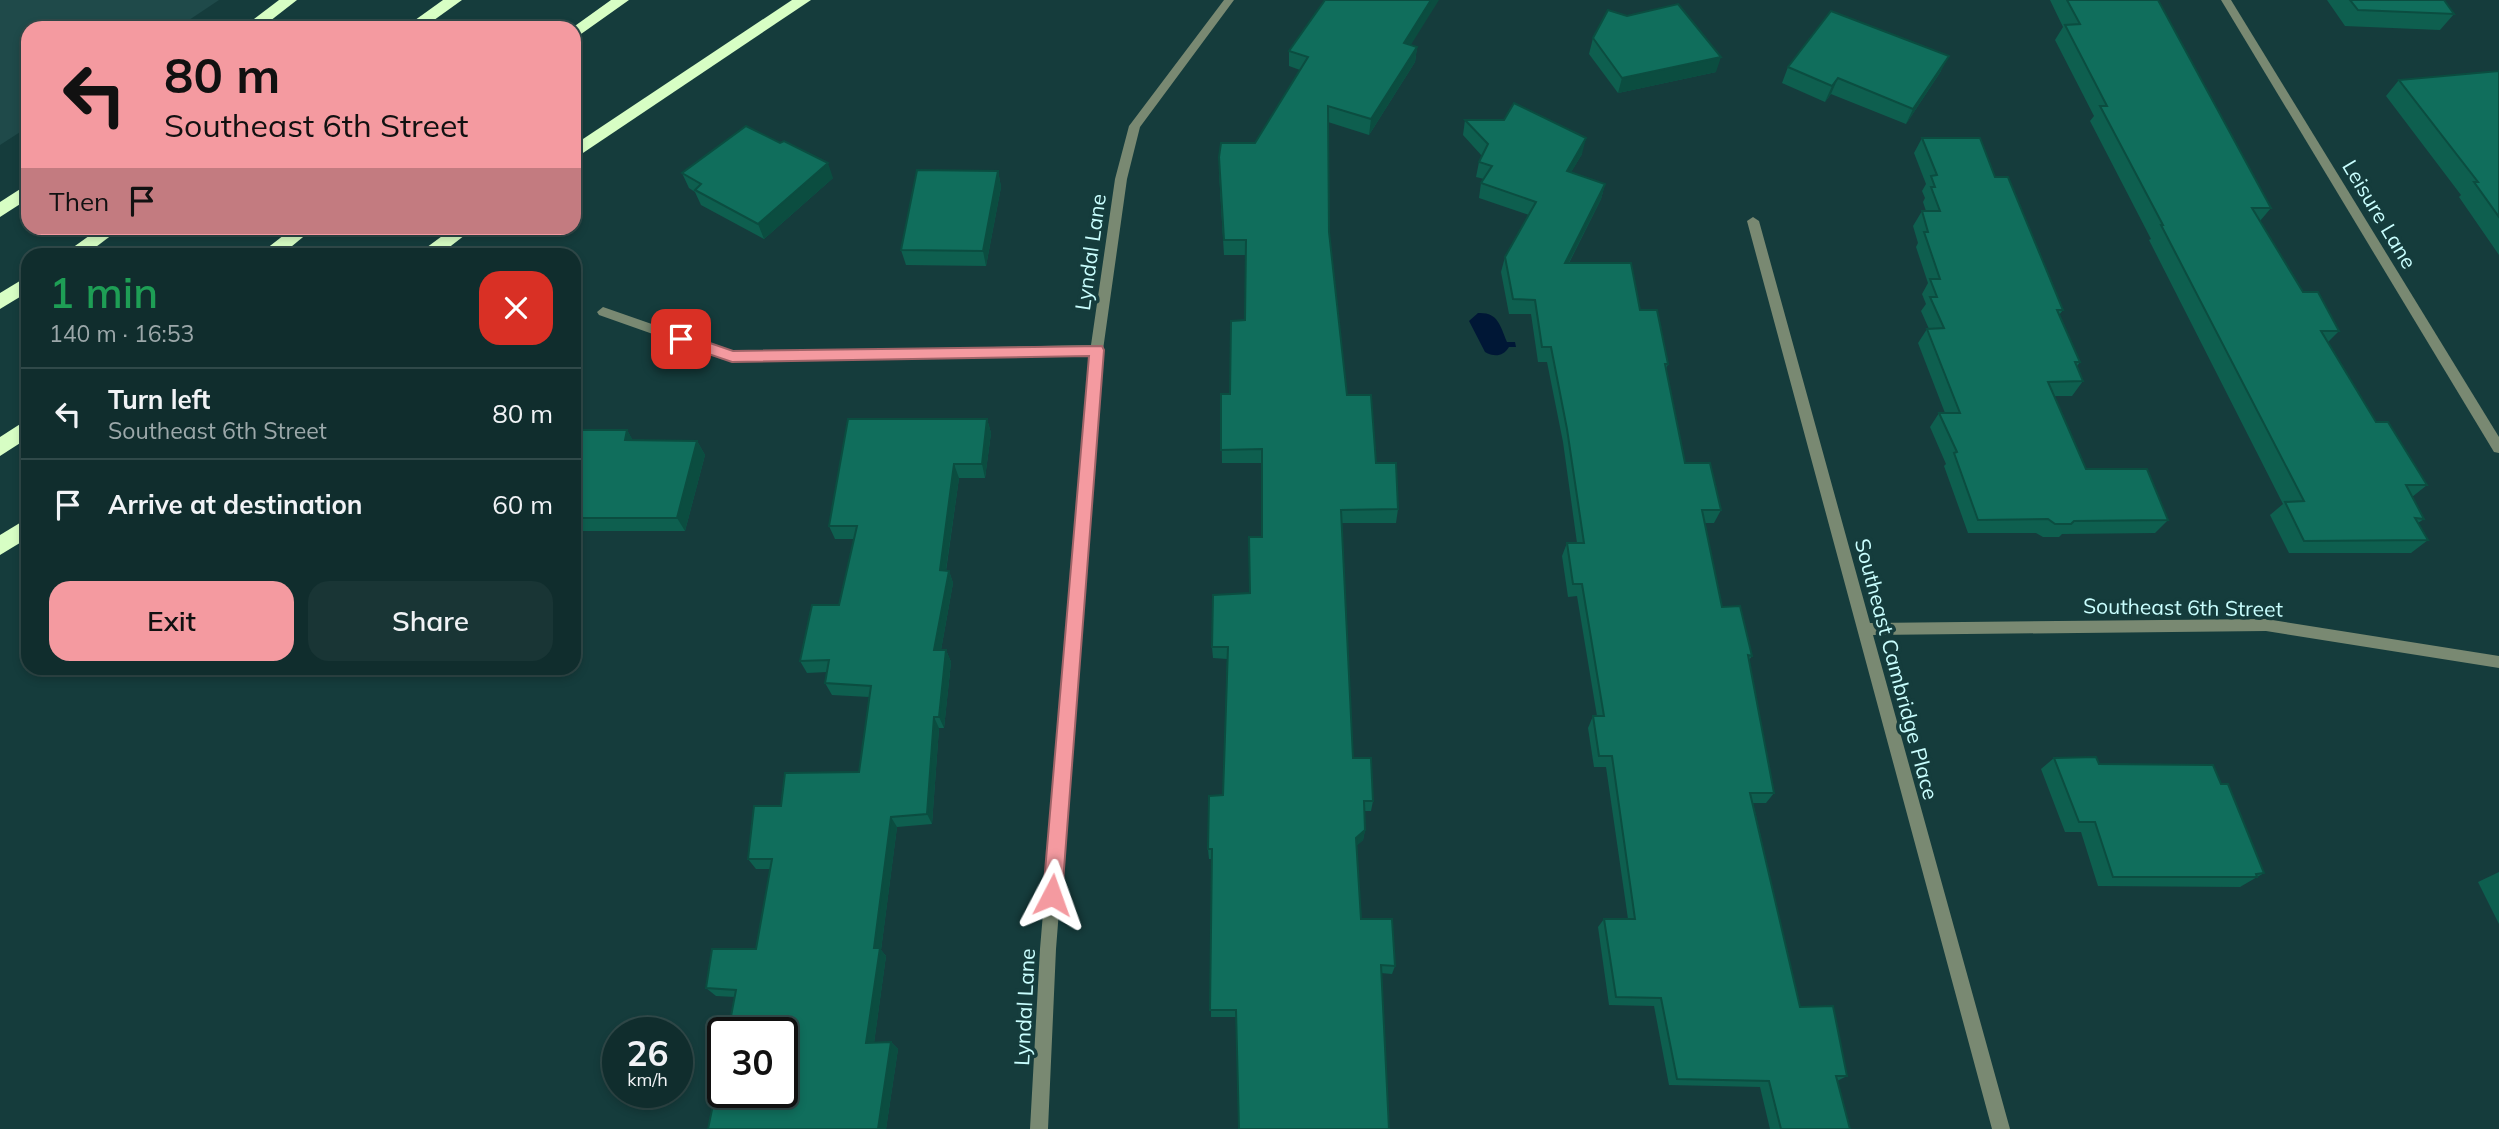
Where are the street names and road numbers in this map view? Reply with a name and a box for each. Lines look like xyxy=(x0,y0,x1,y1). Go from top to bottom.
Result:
street label: Leisure Lane xyxy=(2337,155,2423,273)
street label: Lyndal Lane xyxy=(1069,192,1111,312)
street label: Southeast Cambridge Place xyxy=(1850,536,1944,802)
street label: Southeast 6th Street xyxy=(2083,592,2283,622)
street label: Lyndal Lane xyxy=(1008,948,1040,1066)

